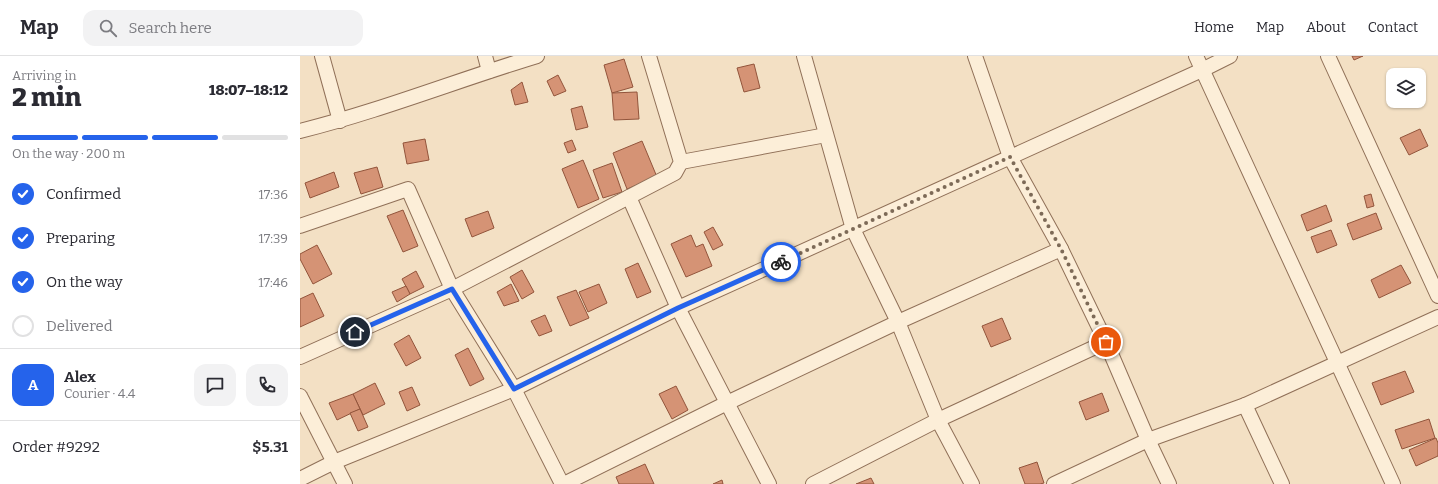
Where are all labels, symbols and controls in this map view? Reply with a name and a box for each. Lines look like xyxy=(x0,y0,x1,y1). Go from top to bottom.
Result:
search box xyxy=(83,10,363,46)
text: Map xyxy=(20,16,59,39)
icon: search xyxy=(97,17,119,39)
text: Search here xyxy=(129,19,212,37)
text: Home xyxy=(1194,19,1234,36)
text: Map xyxy=(1256,19,1284,36)
text: About xyxy=(1306,19,1346,36)
text: Contact xyxy=(1368,19,1418,36)
text: Arriving in xyxy=(12,68,77,83)
map controls xyxy=(1386,68,1426,108)
button: layers xyxy=(1386,68,1426,108)
text: 18:07–18:12 xyxy=(209,81,288,99)
text: 2 min xyxy=(12,82,82,113)
text: On the way · 200 m xyxy=(12,146,125,161)
icon: check xyxy=(12,183,34,205)
text: Confirmed xyxy=(46,185,121,203)
text: 17:36 xyxy=(259,187,288,202)
icon: check xyxy=(12,227,34,249)
text: Preparing xyxy=(46,229,115,247)
text: 17:39 xyxy=(259,231,288,246)
courier xyxy=(761,242,801,282)
icon: bike xyxy=(770,251,792,273)
icon: check xyxy=(12,271,34,293)
text: On the way xyxy=(46,273,123,291)
text: 17:46 xyxy=(258,275,288,290)
pin xyxy=(338,315,372,349)
text: Delivered xyxy=(46,317,113,335)
icon: home xyxy=(344,321,366,343)
pin xyxy=(1089,325,1123,359)
icon: bag xyxy=(1095,331,1117,353)
button: chat xyxy=(194,364,236,406)
button: phone xyxy=(246,364,288,406)
text: Alex xyxy=(64,368,96,386)
text: A xyxy=(28,376,38,394)
text: Courier · 4.4 xyxy=(64,386,135,401)
text: Order #9292 xyxy=(12,438,100,456)
text: $5.31 xyxy=(252,438,288,456)

